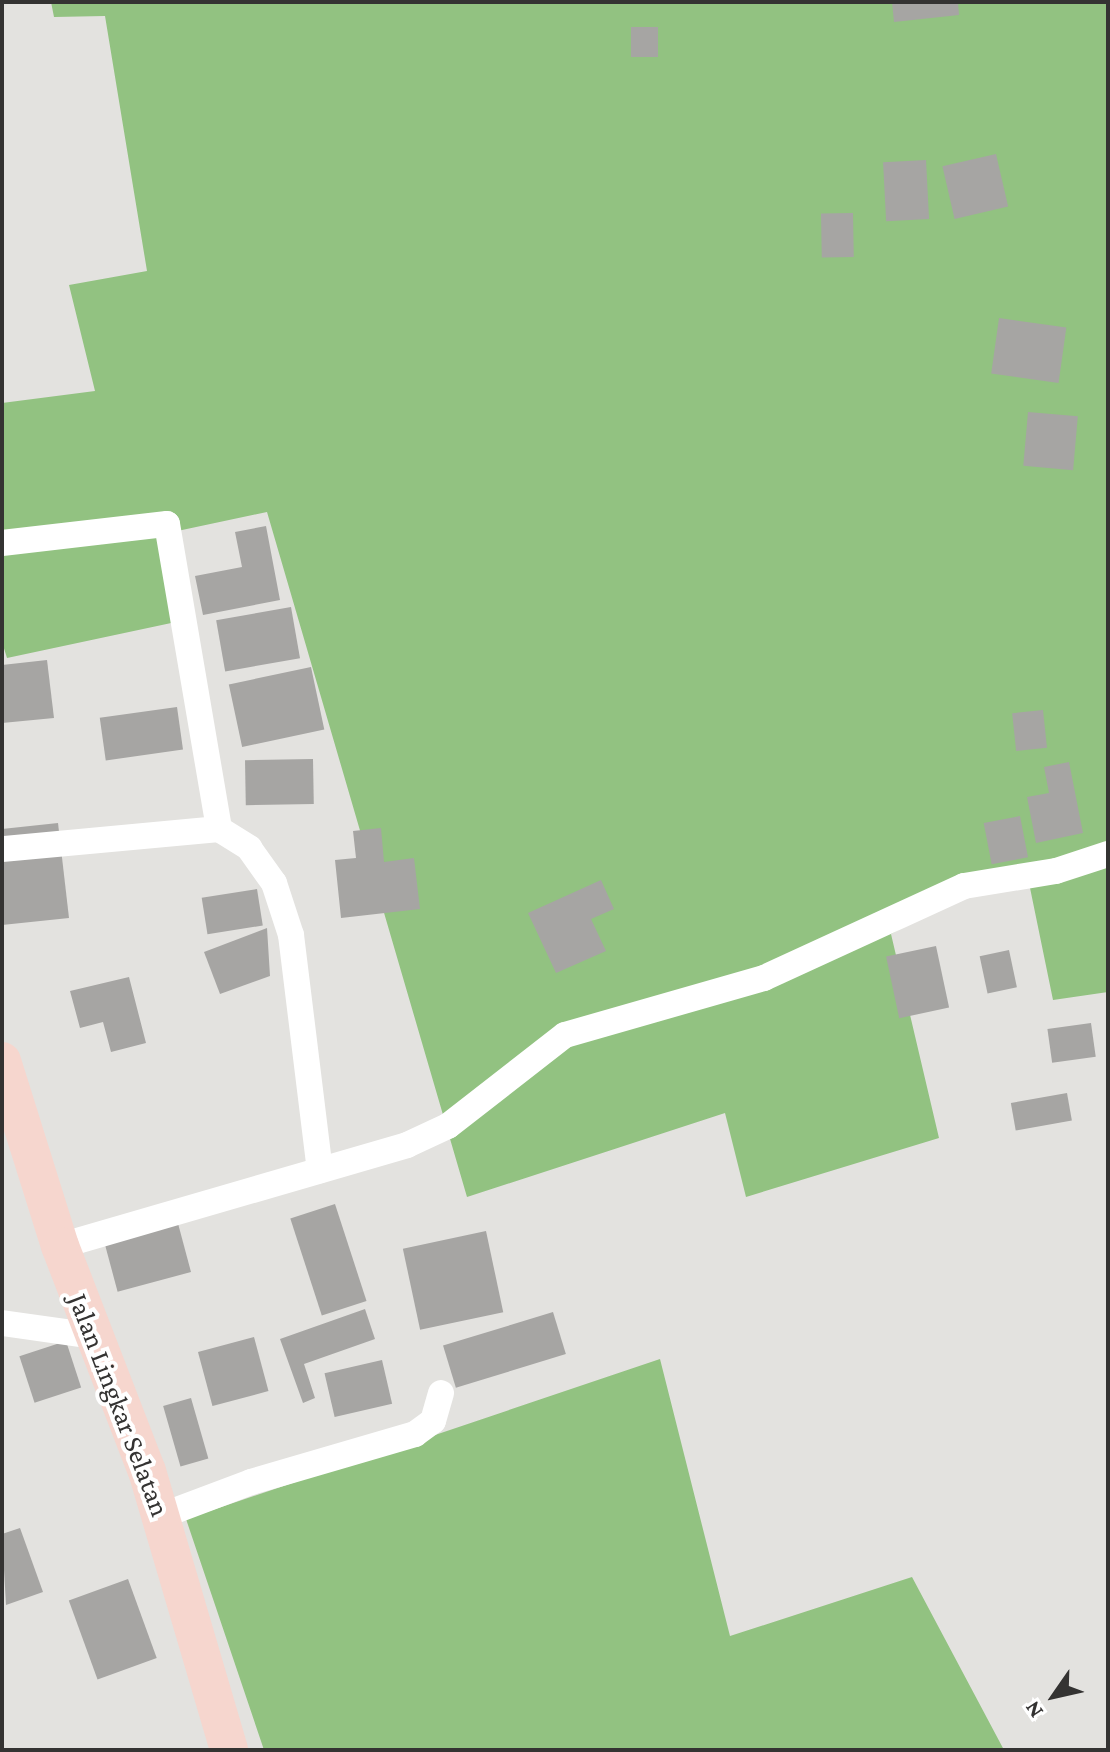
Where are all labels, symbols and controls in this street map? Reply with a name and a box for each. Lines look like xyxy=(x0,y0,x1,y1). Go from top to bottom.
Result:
street label: Jalan Lingkar Selatan xyxy=(61,1289,177,1521)
north arrow xyxy=(1014,1656,1094,1736)
text: N xyxy=(1019,1696,1048,1723)

